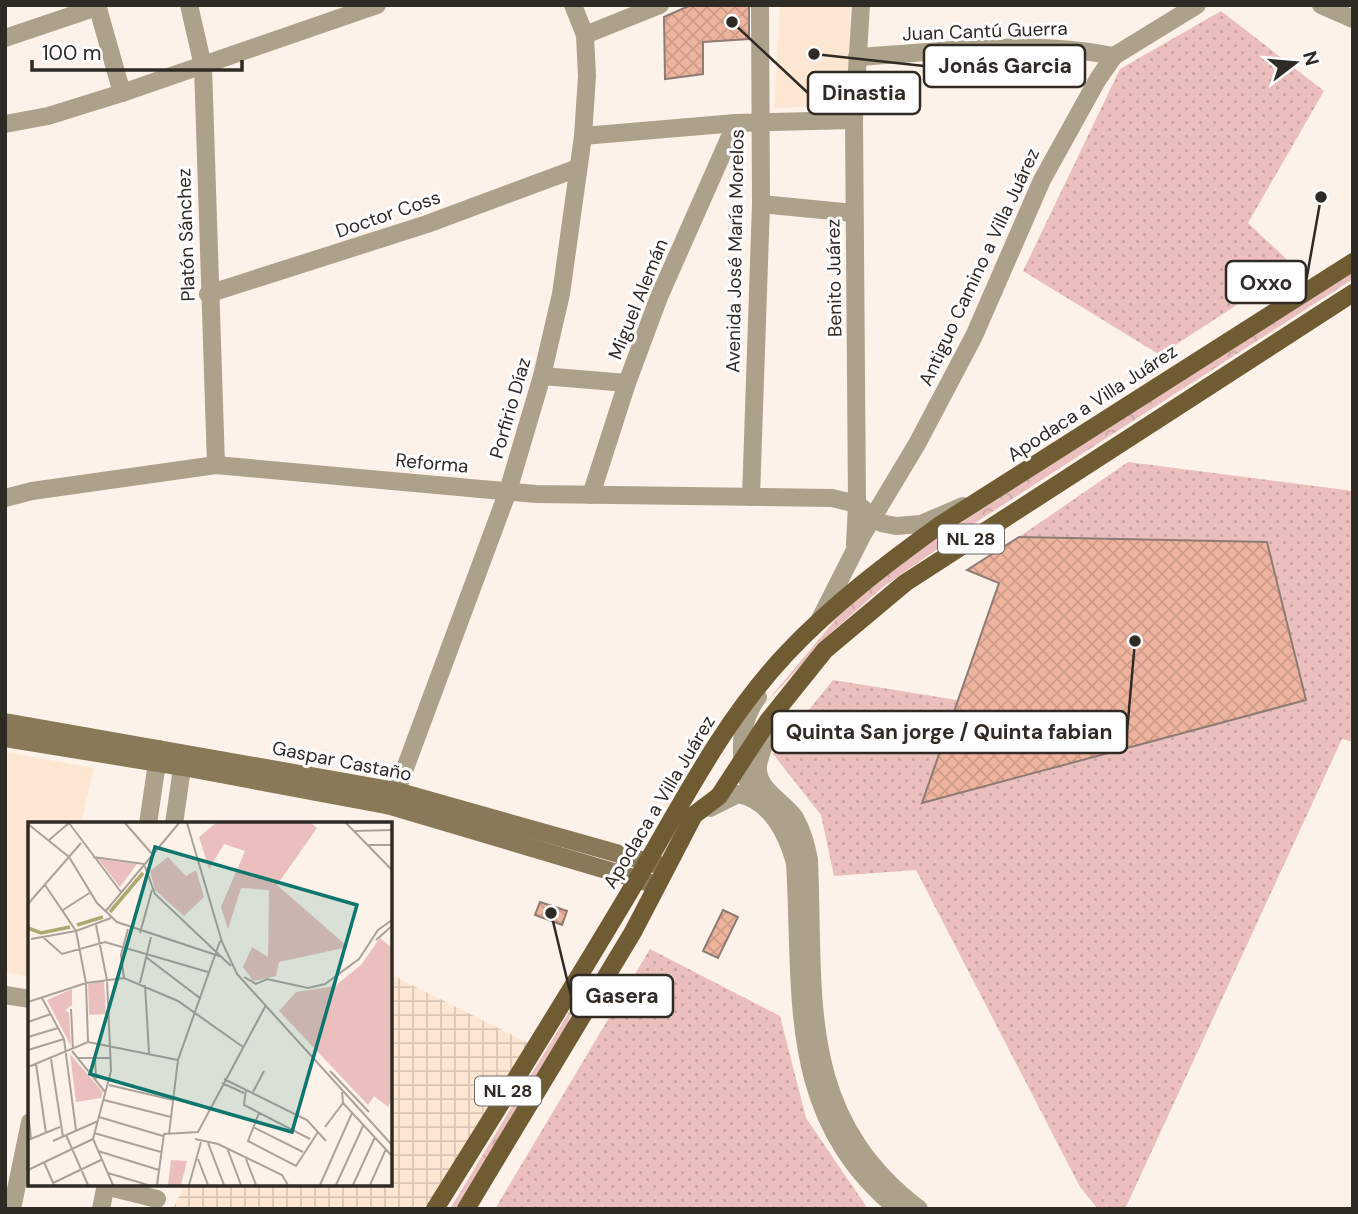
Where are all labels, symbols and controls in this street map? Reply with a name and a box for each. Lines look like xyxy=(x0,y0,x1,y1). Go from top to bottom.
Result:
street label: Juan Cantú Guerra xyxy=(902,16,1068,46)
scale bar xyxy=(32,28,242,72)
north arrow xyxy=(1260,28,1330,98)
text: 100 m xyxy=(42,39,102,67)
callout: Jonás Garcia xyxy=(924,45,1085,87)
text: N xyxy=(1297,48,1325,69)
text: Jonás Garcia xyxy=(938,52,1072,80)
callout: Dinastia xyxy=(808,72,920,114)
text: Dinastia xyxy=(822,79,906,107)
street label: Avenida José María Morelos xyxy=(720,129,750,373)
street label: Antiguo Camino a Villa Juárez xyxy=(913,144,1045,390)
street label: Platón Sánchez xyxy=(171,168,201,302)
street label: Doctor Coss xyxy=(332,184,444,244)
street label: Benito Juárez xyxy=(820,219,848,337)
street label: Miguel Alemán xyxy=(602,235,674,363)
callout: Oxxo xyxy=(1226,261,1306,303)
text: Oxxo xyxy=(1240,269,1292,297)
street label: Apodaca a Villa Juárez xyxy=(1002,339,1182,467)
street label: Porfirio Díaz xyxy=(484,355,536,461)
street label: Reforma xyxy=(394,447,470,479)
road number: NL 28 xyxy=(938,524,1004,554)
street label: Apodaca a Villa Juárez xyxy=(597,711,721,893)
callout: Quinta San jorge / Quinta fabian xyxy=(772,711,1127,753)
text: Quinta San jorge / Quinta fabian xyxy=(786,718,1112,746)
street label: Gaspar Castaño xyxy=(270,735,414,787)
inset map xyxy=(28,822,392,1186)
callout: Gasera xyxy=(571,975,673,1017)
text: Gasera xyxy=(585,982,659,1010)
road number: NL 28 xyxy=(475,1076,541,1106)

